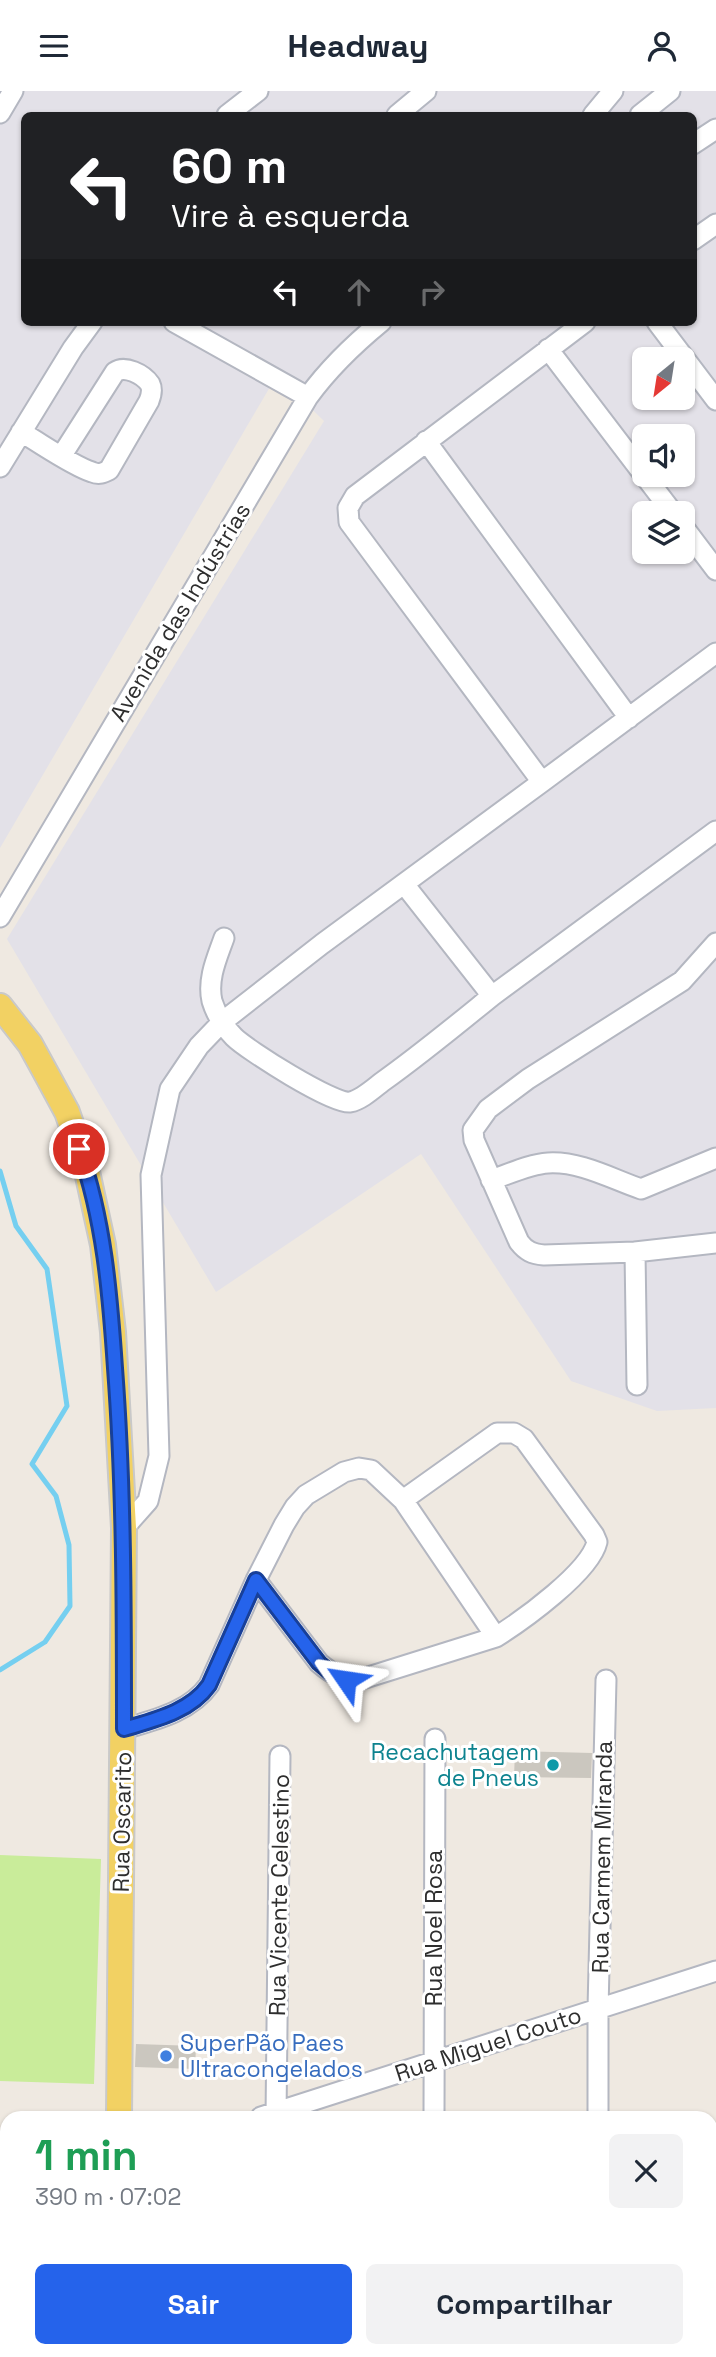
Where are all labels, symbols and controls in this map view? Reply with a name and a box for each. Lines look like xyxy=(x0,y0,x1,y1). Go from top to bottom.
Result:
text: Headway xyxy=(288,26,428,66)
icon: menu xyxy=(35,27,73,65)
icon: person xyxy=(643,27,681,65)
text: 60 m xyxy=(171,135,287,197)
icon: left xyxy=(56,140,147,231)
text: Vire à esquerda xyxy=(171,196,409,236)
icon: left xyxy=(267,273,305,311)
icon: ahead xyxy=(340,273,378,311)
icon: right xyxy=(413,273,451,311)
north arrow xyxy=(632,347,695,409)
map controls xyxy=(632,347,695,564)
button: sound xyxy=(632,424,695,487)
street label: Avenida das Indústrias xyxy=(103,497,257,727)
button: layers xyxy=(632,501,695,564)
pin xyxy=(49,1119,109,1179)
icon: arrive xyxy=(60,1130,98,1168)
position arrow xyxy=(309,1643,383,1717)
place label: Recachutagem de Pneus xyxy=(371,1737,539,1793)
street label: Rua Carmem Miranda xyxy=(585,1740,619,1974)
street label: Rua Oscarito xyxy=(106,1751,138,1893)
marker: Recachutagem de Pneus xyxy=(545,1757,561,1773)
street label: Rua Vicente Celestino xyxy=(262,1774,296,2016)
street label: Rua Noel Rosa xyxy=(419,1850,449,2006)
street label: Rua Miguel Couto xyxy=(391,2000,585,2088)
place label: SuperPão Paes Ultracongelados xyxy=(180,2028,363,2084)
marker: SuperPão Paes Ultracongelados xyxy=(158,2048,174,2064)
text: 1 min xyxy=(35,2129,138,2182)
button: close xyxy=(609,2134,683,2208)
text: 390 m · 07:02 xyxy=(35,2182,181,2212)
button: Sair xyxy=(35,2264,352,2344)
button: Compartilhar xyxy=(366,2264,683,2344)

